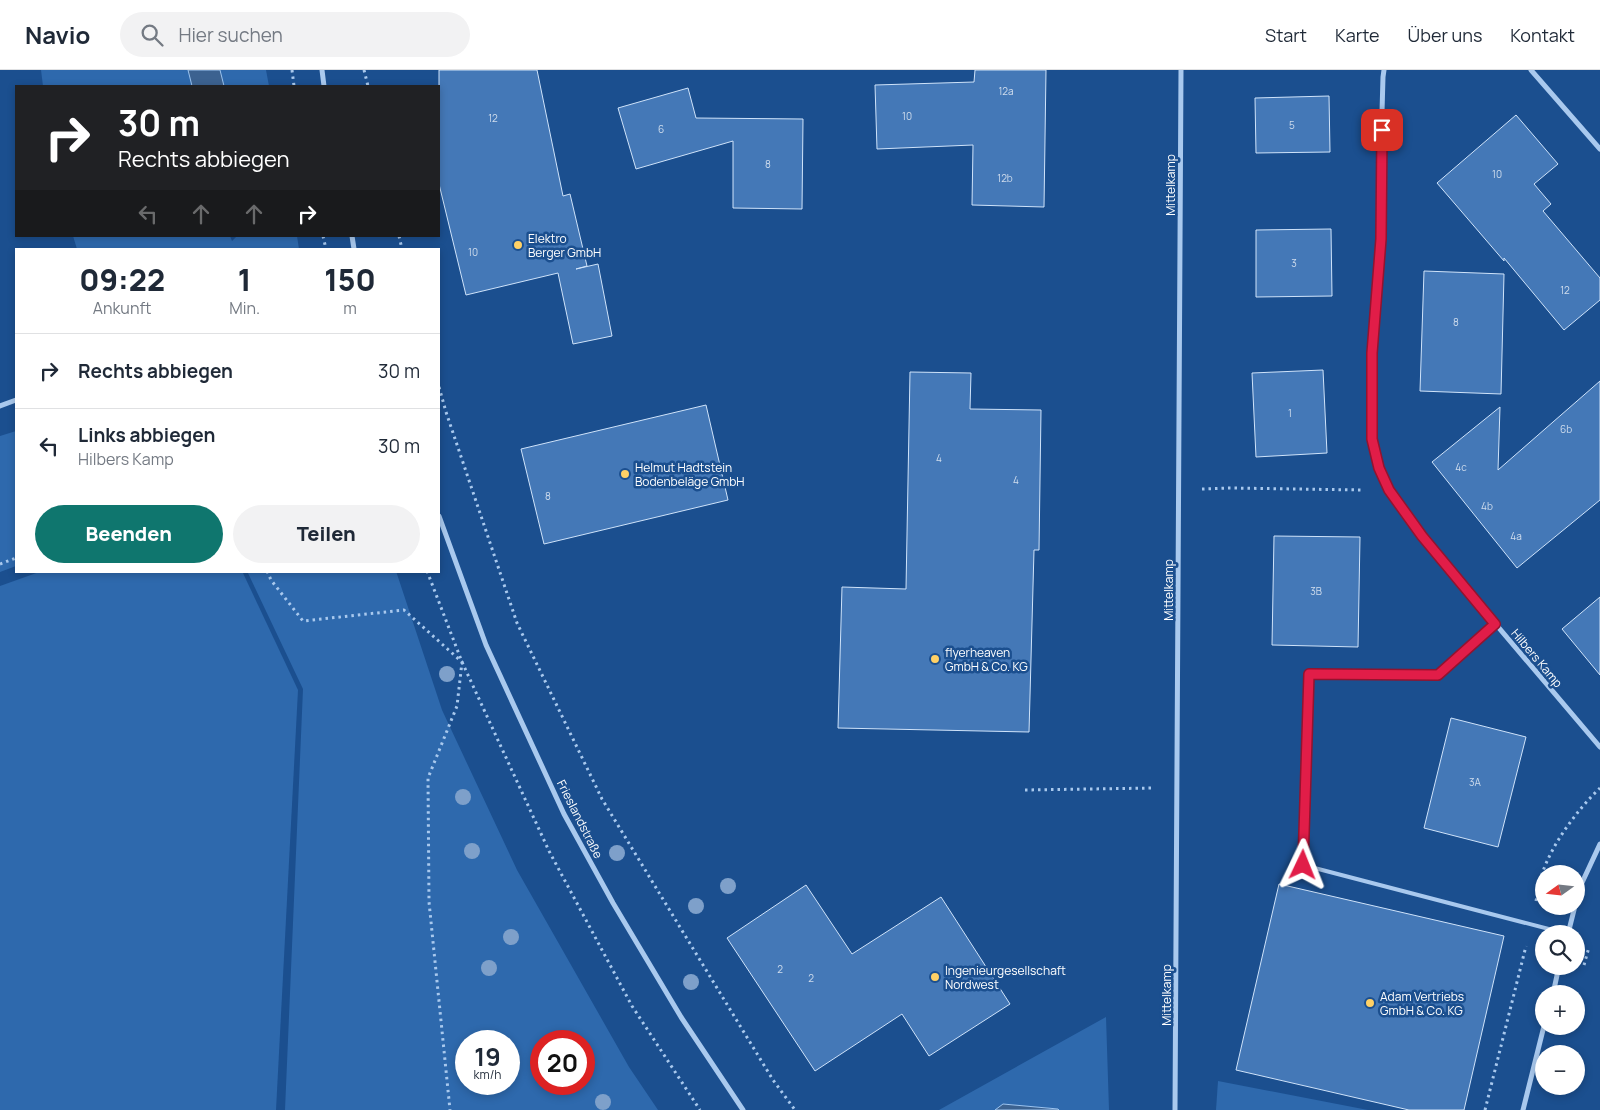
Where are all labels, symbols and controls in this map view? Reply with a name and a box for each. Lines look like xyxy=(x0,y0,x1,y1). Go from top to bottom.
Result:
search box xyxy=(120,12,470,57)
text: Navio xyxy=(25,18,90,51)
icon: search xyxy=(138,21,166,49)
text: Hier suchen xyxy=(178,22,283,48)
text: Start xyxy=(1265,23,1307,47)
text: Karte xyxy=(1335,23,1380,47)
text: Über uns xyxy=(1408,23,1482,47)
text: Kontakt xyxy=(1510,23,1575,47)
house number: 12a xyxy=(998,84,1014,98)
text: 30 m xyxy=(118,99,200,147)
icon: right xyxy=(35,105,100,170)
house number: 10 xyxy=(902,109,912,123)
pin xyxy=(1361,109,1403,151)
house number: 12 xyxy=(488,111,498,125)
icon: arrive xyxy=(1368,116,1396,144)
house number: 5 xyxy=(1289,118,1295,132)
house number: 6 xyxy=(658,122,664,136)
text: Rechts abbiegen xyxy=(118,144,290,174)
street label: Mittelkamp xyxy=(1162,154,1179,216)
house number: 8 xyxy=(765,157,771,171)
house number: 10 xyxy=(1492,167,1502,181)
house number: 12b xyxy=(997,171,1013,185)
icon: left xyxy=(134,200,162,228)
icon: ahead xyxy=(187,200,215,228)
icon: ahead xyxy=(240,200,268,228)
icon: right xyxy=(293,200,321,228)
place label: Elektro Berger GmbH xyxy=(528,230,601,261)
marker: Elektro Berger GmbH xyxy=(512,239,524,251)
house number: 10 xyxy=(468,245,478,259)
house number: 3 xyxy=(1291,256,1297,270)
text: 09:22 xyxy=(79,259,165,300)
text: 1 xyxy=(238,259,251,300)
text: 150 xyxy=(324,259,376,300)
house number: 12 xyxy=(1560,283,1570,297)
text: Ankunft xyxy=(93,297,151,319)
text: Min. xyxy=(229,297,260,319)
text: m xyxy=(343,297,357,319)
house number: 8 xyxy=(1453,315,1459,329)
icon: right xyxy=(35,357,63,385)
text: Rechts abbiegen xyxy=(78,358,233,384)
text: 30 m xyxy=(378,358,420,384)
house number: 1 xyxy=(1288,406,1292,420)
text: Links abbiegen xyxy=(78,422,215,448)
house number: 6b xyxy=(1560,422,1572,436)
icon: left xyxy=(35,432,63,460)
text: 30 m xyxy=(378,433,420,459)
text: Hilbers Kamp xyxy=(78,448,174,470)
house number: 4 xyxy=(936,451,942,465)
place label: Helmut Hadtstein Bodenbeläge GmbH xyxy=(635,459,745,490)
house number: 4c xyxy=(1455,460,1467,474)
marker: Helmut Hadtstein Bodenbeläge GmbH xyxy=(619,468,631,480)
house number: 4 xyxy=(1013,473,1019,487)
house number: 8 xyxy=(545,489,551,503)
house number: 4b xyxy=(1481,499,1493,513)
button: Beenden xyxy=(35,505,223,563)
button: Teilen xyxy=(233,505,420,563)
house number: 4a xyxy=(1510,529,1522,543)
street label: Mittelkamp xyxy=(1160,559,1177,621)
house number: 3B xyxy=(1310,584,1322,598)
street label: Hilbers Kamp xyxy=(1507,625,1567,691)
place label: flyerheaven GmbH & Co. KG xyxy=(945,644,1028,675)
marker: flyerheaven GmbH & Co. KG xyxy=(929,653,941,665)
house number: 3A xyxy=(1469,775,1482,789)
street label: Frieslandstraße xyxy=(553,777,607,861)
position arrow xyxy=(1276,838,1328,890)
north arrow xyxy=(1535,865,1585,915)
map controls xyxy=(1535,865,1585,1095)
button: search xyxy=(1535,925,1585,975)
house number: 2 xyxy=(777,962,783,976)
place label: Ingenieurgesellschaft Nordwest xyxy=(945,962,1066,993)
street label: Mittelkamp xyxy=(1158,964,1175,1026)
house number: 2 xyxy=(808,971,814,985)
marker: Ingenieurgesellschaft Nordwest xyxy=(929,971,941,983)
button: + xyxy=(1535,985,1585,1035)
place label: Adam Vertriebs GmbH & Co. KG xyxy=(1380,988,1464,1019)
marker: Adam Vertriebs GmbH & Co. KG xyxy=(1364,997,1376,1009)
speed limit sign: 20 xyxy=(530,1030,595,1095)
text: 19 xyxy=(474,1039,501,1074)
button: − xyxy=(1535,1045,1585,1095)
text: km/h xyxy=(474,1066,501,1083)

